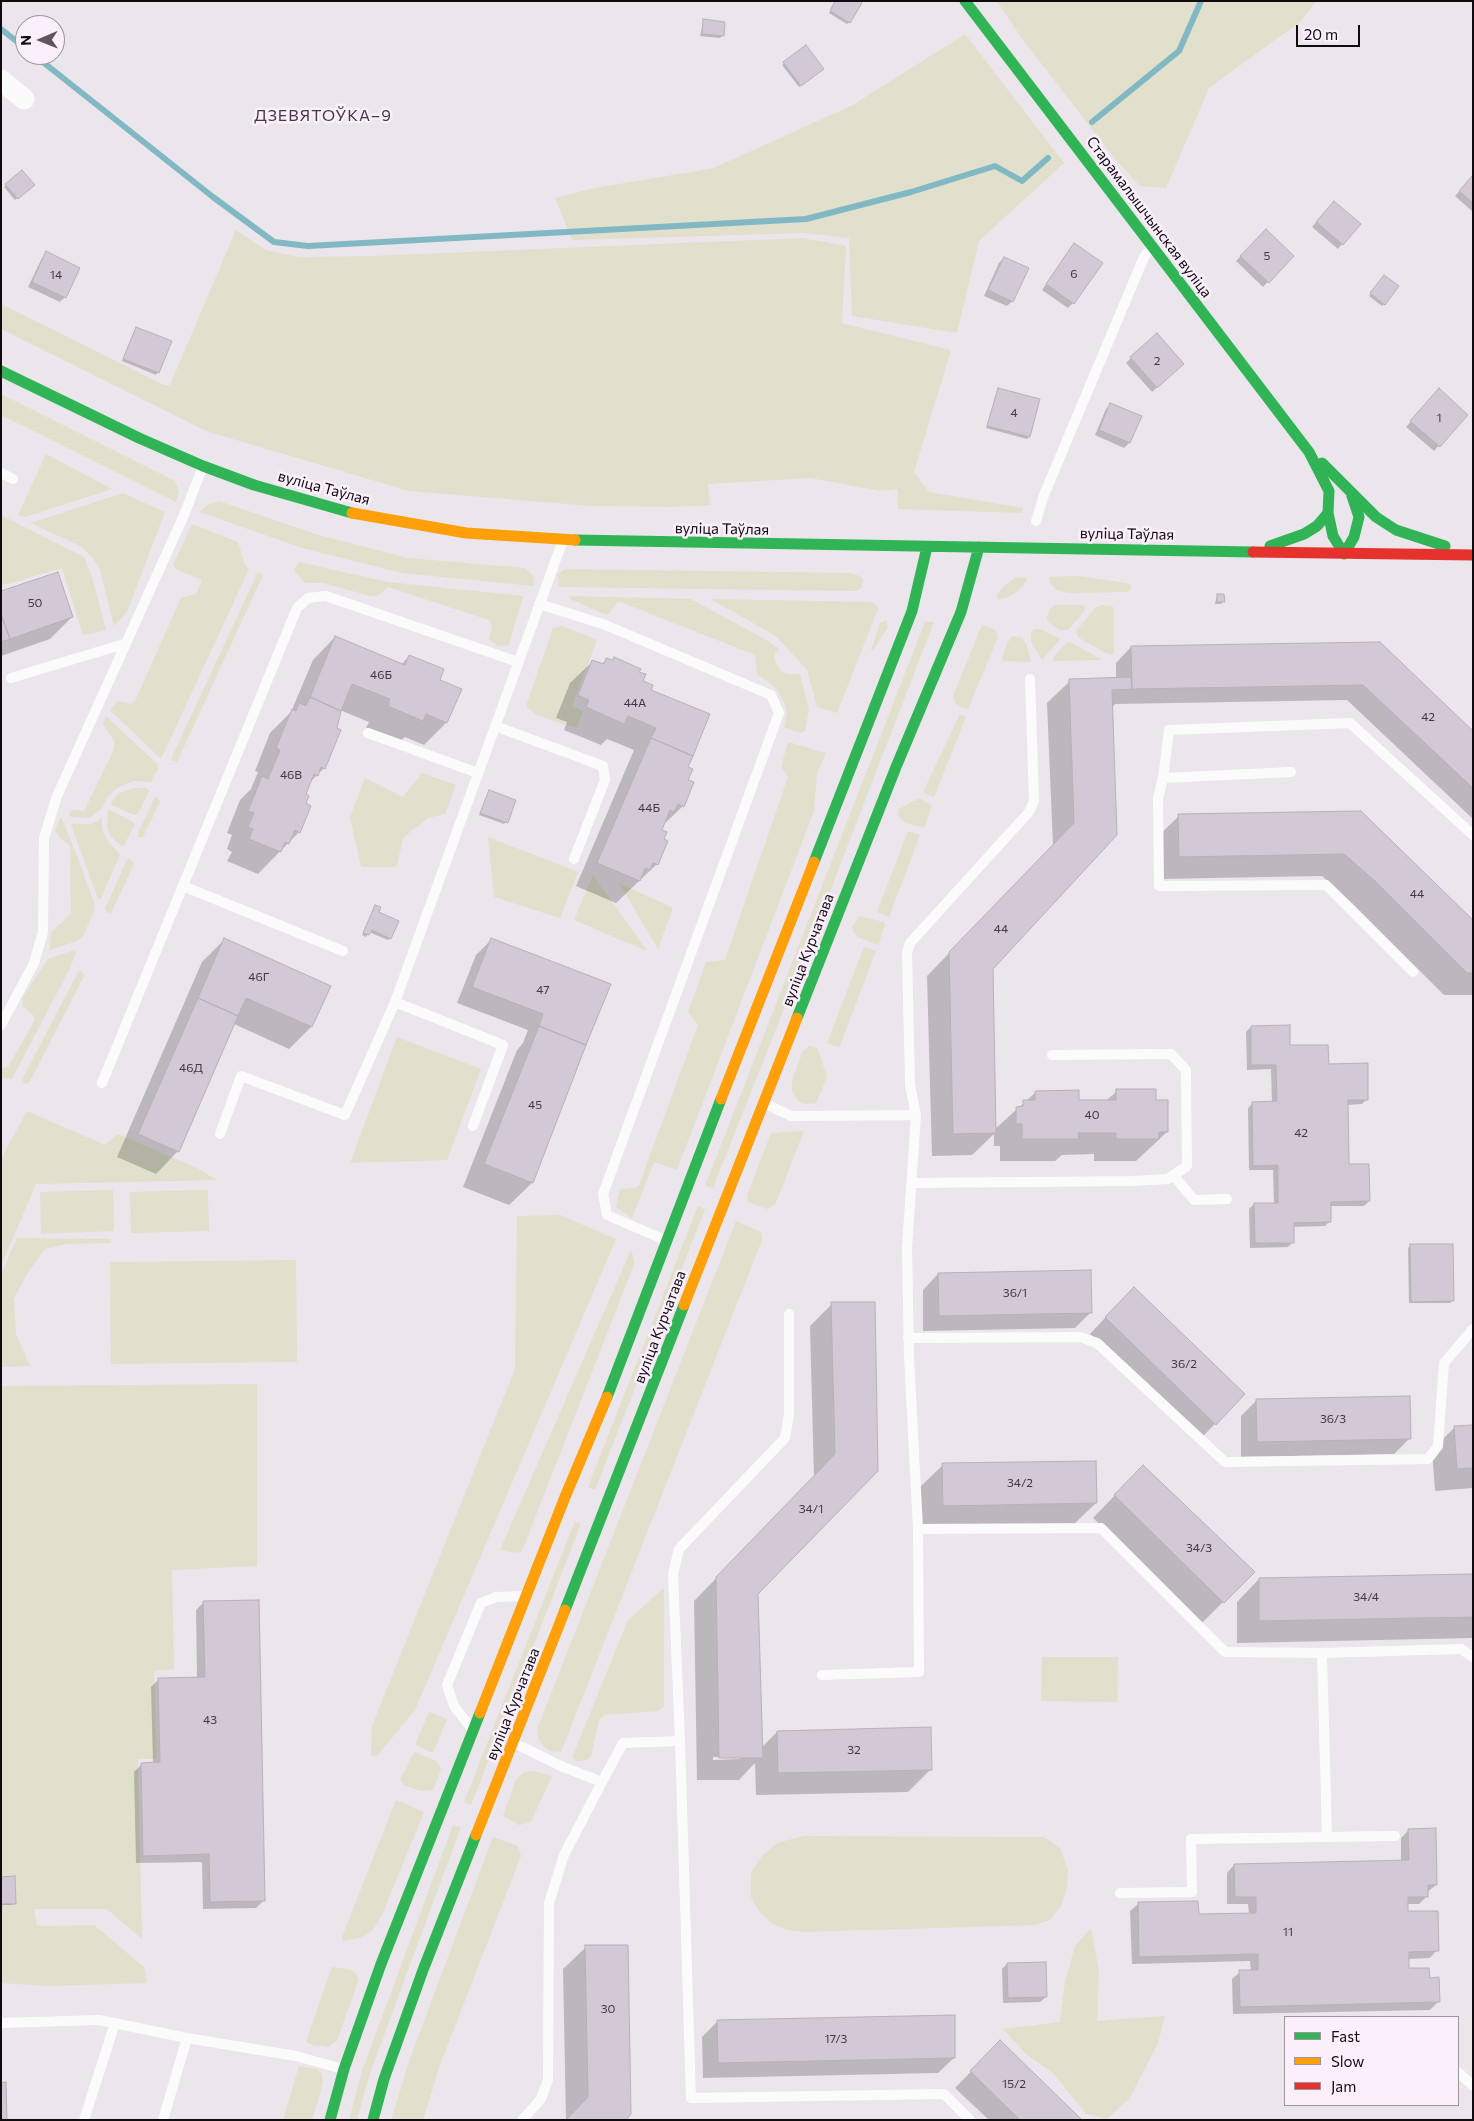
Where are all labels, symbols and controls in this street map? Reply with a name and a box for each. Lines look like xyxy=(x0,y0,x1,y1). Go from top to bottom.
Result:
north arrow xyxy=(15,15,65,65)
scale bar xyxy=(1299,15,1363,47)
text: 20 m xyxy=(1304,25,1338,43)
text: N xyxy=(17,35,34,46)
district label: ДЗЕВЯТОЎКА–9 xyxy=(253,106,393,126)
street label: Старамалышчынская вуліца xyxy=(1082,133,1216,301)
house number: 5 xyxy=(1264,249,1270,263)
house number: 6 xyxy=(1070,267,1078,281)
house number: 14 xyxy=(50,268,62,282)
house number: 2 xyxy=(1154,354,1160,368)
house number: 4 xyxy=(1010,406,1018,420)
house number: 1 xyxy=(1436,411,1442,425)
street label: вуліца Таўлая xyxy=(276,467,372,509)
street label: вуліца Таўлая xyxy=(675,519,769,539)
street label: вуліца Таўлая xyxy=(1080,524,1174,544)
house number: 50 xyxy=(28,596,42,610)
house number: 46Б xyxy=(370,668,392,682)
house number: 44А xyxy=(624,696,646,710)
house number: 42 xyxy=(1421,710,1435,724)
house number: 46В xyxy=(280,768,302,782)
house number: 44Б xyxy=(638,801,660,815)
house number: 44 xyxy=(1410,887,1424,901)
street label: вуліца Курчатава xyxy=(778,891,838,1009)
house number: 44 xyxy=(994,922,1008,936)
house number: 46Г xyxy=(248,970,270,984)
house number: 47 xyxy=(536,983,550,997)
house number: 46Д xyxy=(179,1061,203,1075)
house number: 45 xyxy=(528,1098,542,1112)
house number: 40 xyxy=(1084,1108,1100,1122)
house number: 42 xyxy=(1294,1126,1308,1140)
street label: вуліца Курчатава xyxy=(630,1268,690,1386)
house number: 36/1 xyxy=(1003,1286,1027,1300)
house number: 36/2 xyxy=(1171,1357,1197,1371)
house number: 36/3 xyxy=(1320,1412,1346,1426)
house number: 34/2 xyxy=(1007,1476,1033,1490)
house number: 34/1 xyxy=(799,1502,823,1516)
house number: 34/3 xyxy=(1186,1541,1212,1555)
house number: 34/4 xyxy=(1353,1590,1379,1604)
street label: вуліца Курчатава xyxy=(482,1645,544,1763)
house number: 43 xyxy=(203,1713,217,1727)
house number: 32 xyxy=(847,1743,861,1757)
house number: 11 xyxy=(1283,1925,1293,1939)
house number: 30 xyxy=(601,2002,615,2016)
legend xyxy=(1284,2016,1459,2106)
text: Fast xyxy=(1331,2027,1360,2045)
house number: 17/3 xyxy=(825,2032,847,2046)
text: Slow xyxy=(1331,2052,1364,2070)
house number: 15/2 xyxy=(1002,2077,1026,2091)
text: Jam xyxy=(1331,2077,1356,2095)

